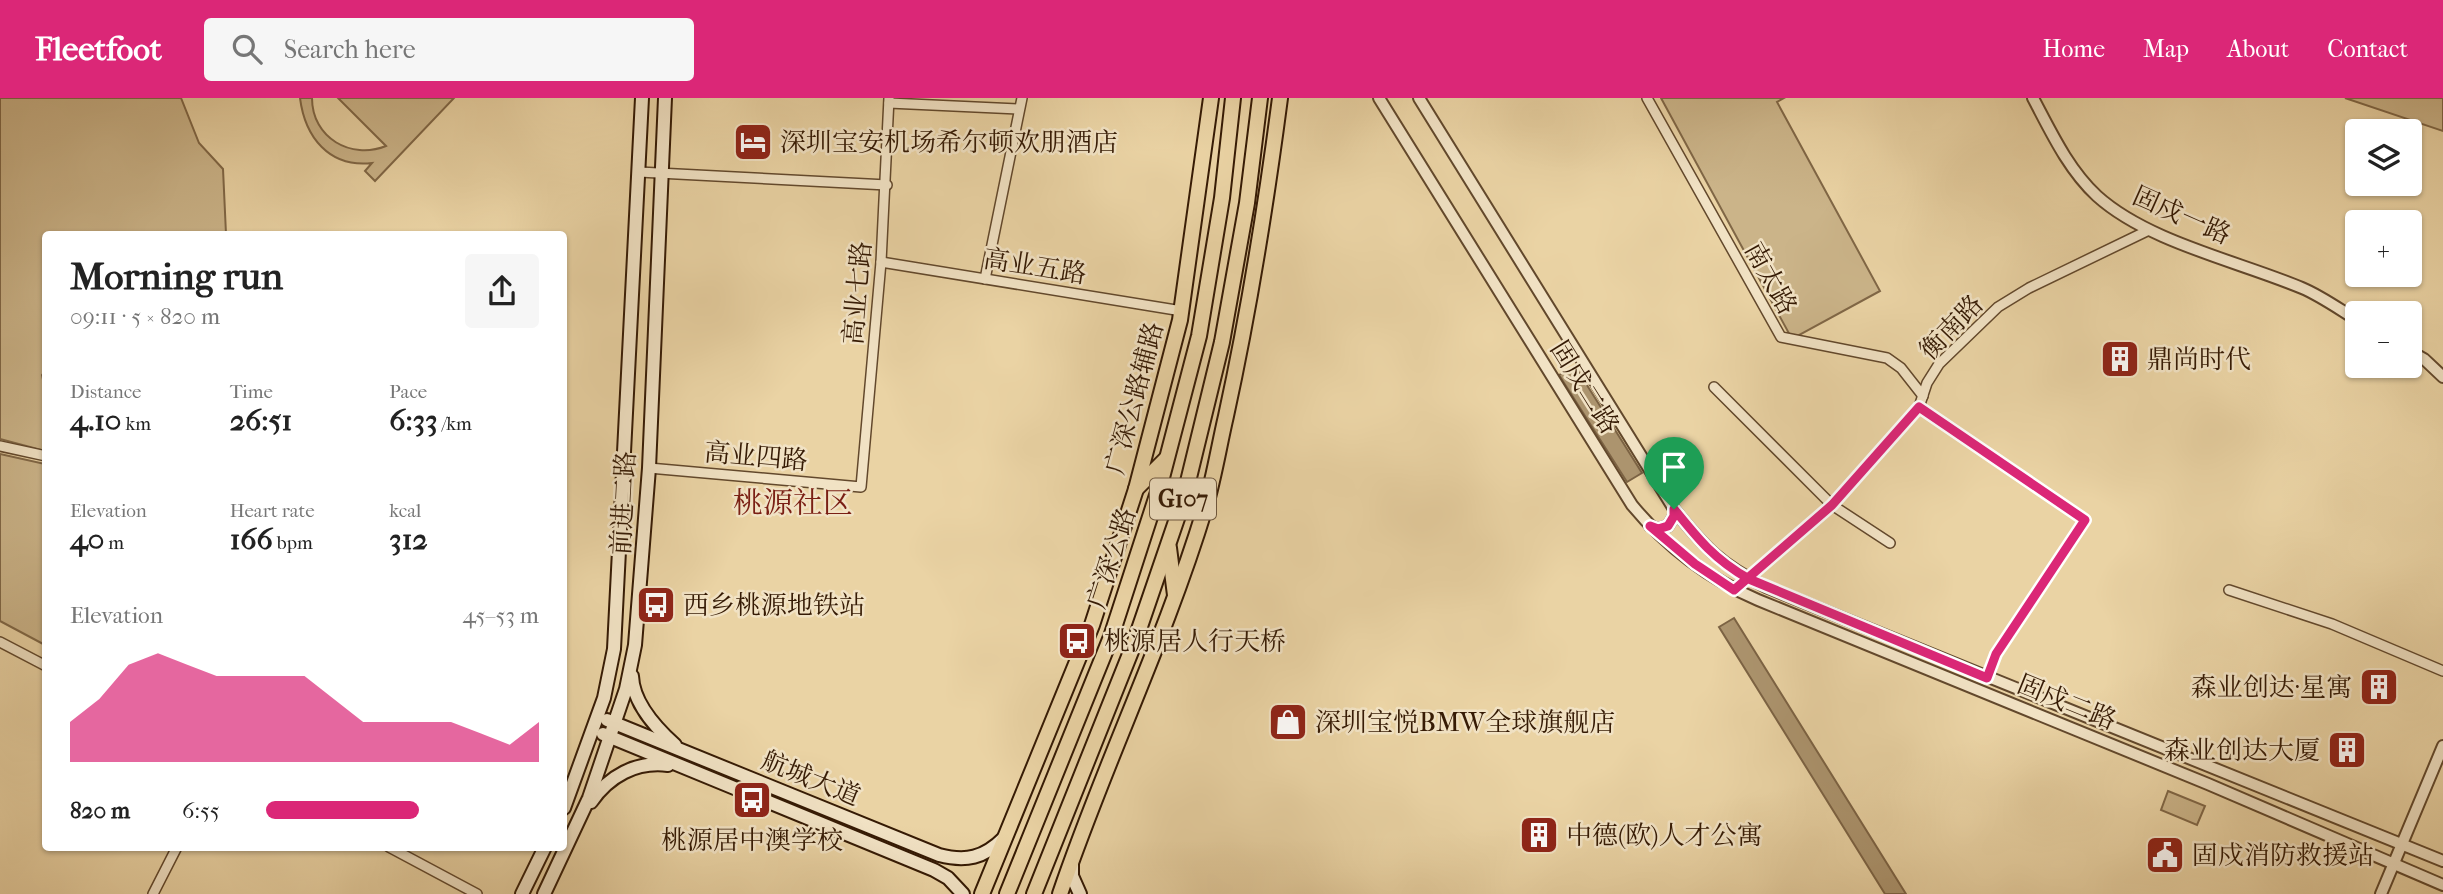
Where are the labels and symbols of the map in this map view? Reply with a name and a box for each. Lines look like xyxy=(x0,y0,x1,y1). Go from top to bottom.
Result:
hotel icon: 深圳宝安机场希尔顿欢朋酒店 xyxy=(732,121,774,163)
place label: 深圳宝安机场希尔顿欢朋酒店 xyxy=(780,127,1118,158)
street label: 固戍一路 xyxy=(2128,180,2236,251)
street label: 南太路 xyxy=(1738,237,1803,320)
street label: 高业七路 xyxy=(838,240,877,346)
street label: 高业五路 xyxy=(981,243,1089,290)
street label: 衡南路 xyxy=(1913,289,1990,366)
street label: 广深公路辅路 xyxy=(1099,319,1170,477)
street label: 固戍二路 xyxy=(1544,335,1625,440)
building icon: 鼎尚时代 xyxy=(2099,338,2141,380)
place label: 鼎尚时代 xyxy=(2147,344,2251,375)
street label: 高业四路 xyxy=(703,437,809,476)
pin xyxy=(1644,437,1704,509)
street label: 前进二路 xyxy=(605,450,642,556)
road number: G107 xyxy=(1150,478,1216,520)
district label: 桃源社区 xyxy=(733,486,853,521)
street label: 广深公路 xyxy=(1081,504,1142,612)
bus stop icon: 西乡桃源地铁站 xyxy=(635,584,677,626)
place label: 西乡桃源地铁站 xyxy=(683,590,865,621)
bus stop icon: 桃源居人行天桥 xyxy=(1056,620,1098,662)
place label: 桃源居人行天桥 xyxy=(1104,626,1286,657)
building icon: 森业创达·星寓 xyxy=(2358,666,2400,708)
street label: 固戍二路 xyxy=(2013,669,2121,736)
place label: 森业创达·星寓 xyxy=(2191,672,2352,703)
shop icon: 深圳宝悦BMW全球旗舰店 xyxy=(1267,701,1309,743)
place label: 深圳宝悦BMW全球旗舰店 xyxy=(1315,707,1615,738)
building icon: 森业创达大厦 xyxy=(2326,729,2368,771)
place label: 森业创达大厦 xyxy=(2164,735,2320,766)
street label: 航城大道 xyxy=(757,745,865,812)
bus stop icon: 桃源居中澳学校 xyxy=(731,779,773,821)
building icon: 中德(欧)人才公寓 xyxy=(1518,814,1560,856)
place label: 中德(欧)人才公寓 xyxy=(1566,820,1762,851)
place label: 桃源居中澳学校 xyxy=(661,825,843,856)
public building icon: 固戍消防救援站 xyxy=(2144,834,2186,876)
place label: 固戍消防救援站 xyxy=(2192,840,2374,871)

